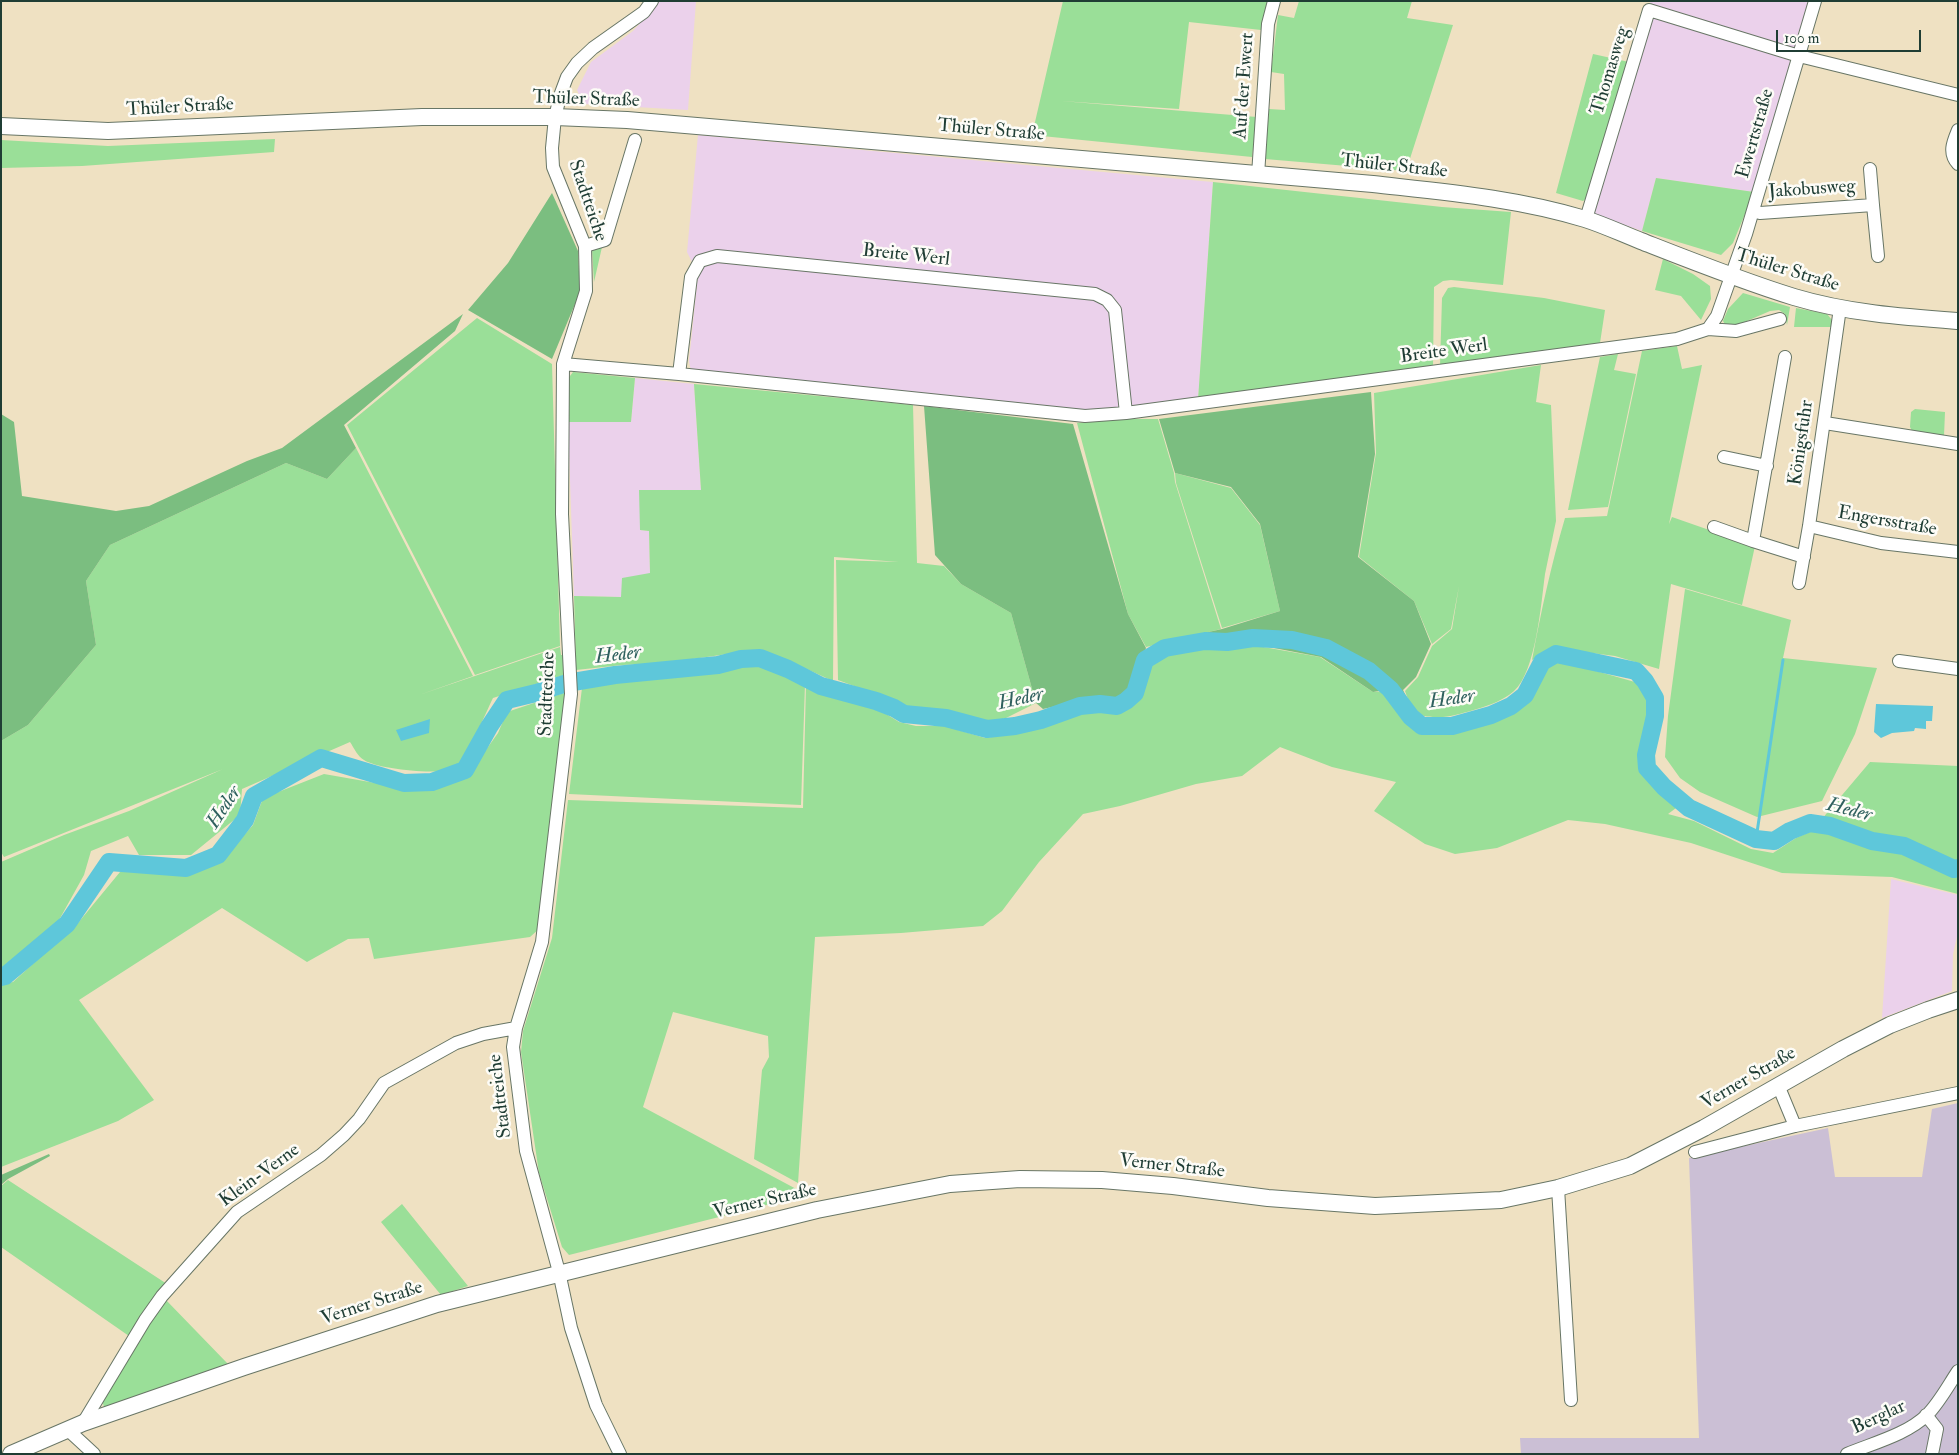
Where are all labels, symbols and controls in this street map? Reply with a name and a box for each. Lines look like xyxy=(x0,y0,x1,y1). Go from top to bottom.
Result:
scale bar xyxy=(1779,20,1924,52)
street label: Thomasweg xyxy=(1587,24,1635,118)
text: 100 m xyxy=(1784,29,1819,48)
street label: Auf der Ewert xyxy=(1230,32,1260,140)
street label: Thüler Straße xyxy=(532,87,640,113)
street label: Ewertstraße xyxy=(1732,87,1780,181)
street label: Thüler Straße xyxy=(126,94,234,122)
street label: Thüler Straße xyxy=(937,115,1045,147)
street label: Thüler Straße xyxy=(1339,150,1449,184)
street label: Stadtteiche xyxy=(562,157,612,245)
street label: Jakobusweg xyxy=(1768,176,1856,204)
street label: Breite Werl xyxy=(861,240,951,272)
street label: Thüler Straße xyxy=(1732,244,1842,298)
street label: Breite Werl xyxy=(1399,335,1489,369)
street label: Königsfuhr xyxy=(1785,399,1819,487)
street label: Engersstraße xyxy=(1836,502,1938,542)
water label: Heder xyxy=(594,641,642,671)
street label: Stadtteiche xyxy=(535,651,561,737)
water label: Heder xyxy=(996,683,1046,717)
water label: Heder xyxy=(1428,685,1476,715)
water label: Heder xyxy=(202,782,248,834)
water label: Heder xyxy=(1824,794,1874,828)
street label: Verner Straße xyxy=(1698,1043,1800,1115)
street label: Stadtteiche xyxy=(485,1053,517,1139)
street label: Klein-Verne xyxy=(215,1139,305,1213)
street label: Verner Straße xyxy=(1118,1150,1226,1184)
street label: Verner Straße xyxy=(711,1179,819,1225)
street label: Verner Straße xyxy=(318,1277,426,1331)
street label: Berglar xyxy=(1849,1396,1909,1440)

